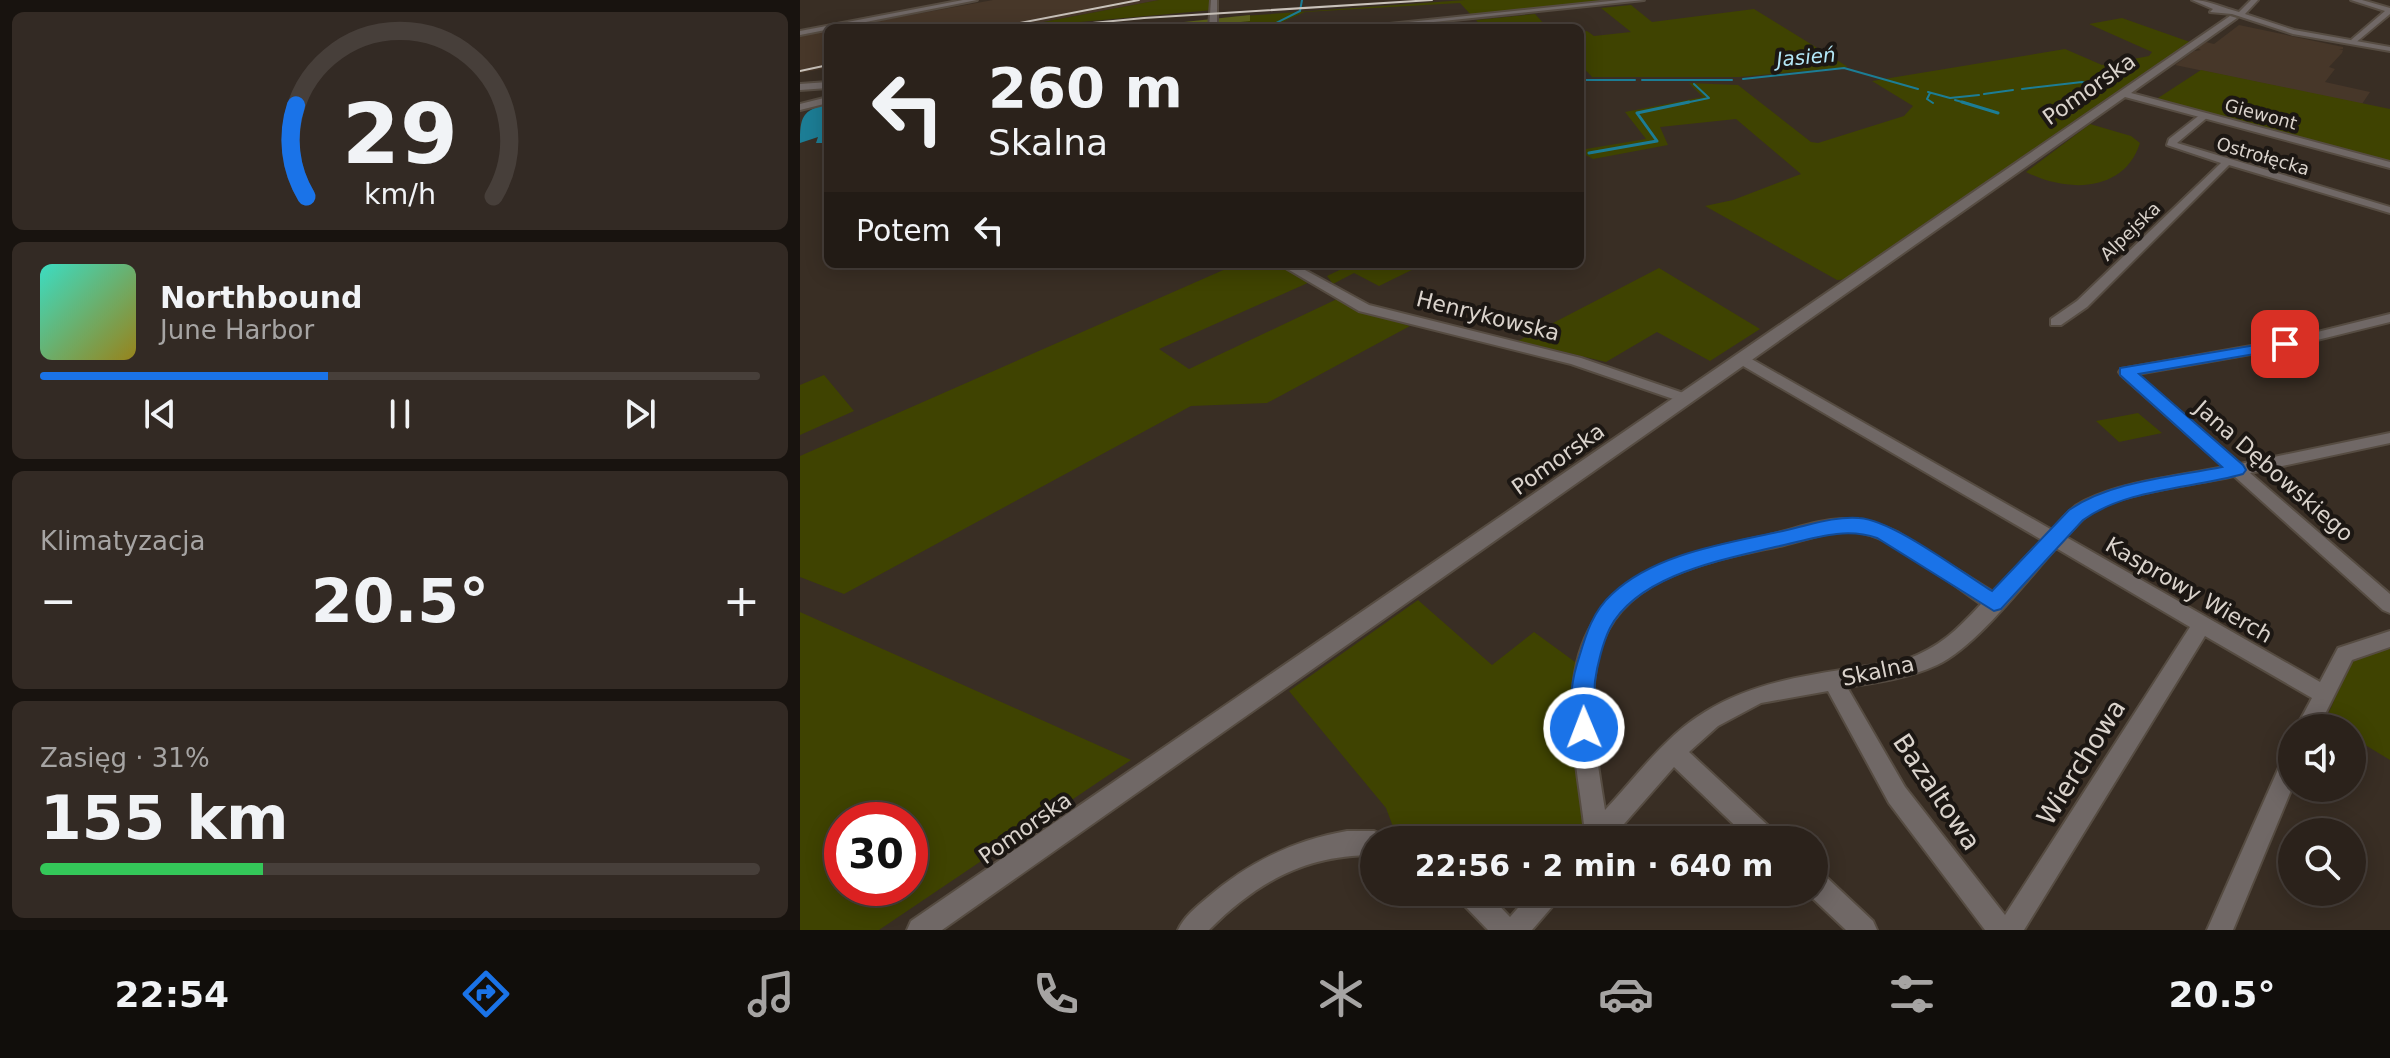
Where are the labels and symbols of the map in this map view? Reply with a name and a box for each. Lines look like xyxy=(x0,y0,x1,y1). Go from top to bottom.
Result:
water label: Jasień xyxy=(1772,42,1836,72)
street label: Pomorska xyxy=(2038,48,2140,130)
street label: Giewont xyxy=(2222,94,2300,134)
street label: Ostrołęcka xyxy=(2214,133,2312,179)
street label: Alpejska xyxy=(2096,197,2164,265)
street label: Henrykowska xyxy=(1414,286,1562,346)
pin xyxy=(2251,310,2319,378)
street label: Jana Dębowskiego xyxy=(2188,394,2358,547)
street label: Pomorska xyxy=(1507,418,1609,500)
street label: Kasprowy Wierch xyxy=(2101,532,2277,648)
street label: Skalna xyxy=(1840,651,1916,691)
position arrow xyxy=(1542,686,1626,770)
street label: Wierchowa xyxy=(2031,694,2131,830)
street label: Bazaltowa xyxy=(1887,728,1987,856)
street label: Pomorska xyxy=(974,787,1076,869)
speed limit sign: 30 xyxy=(824,802,928,906)

